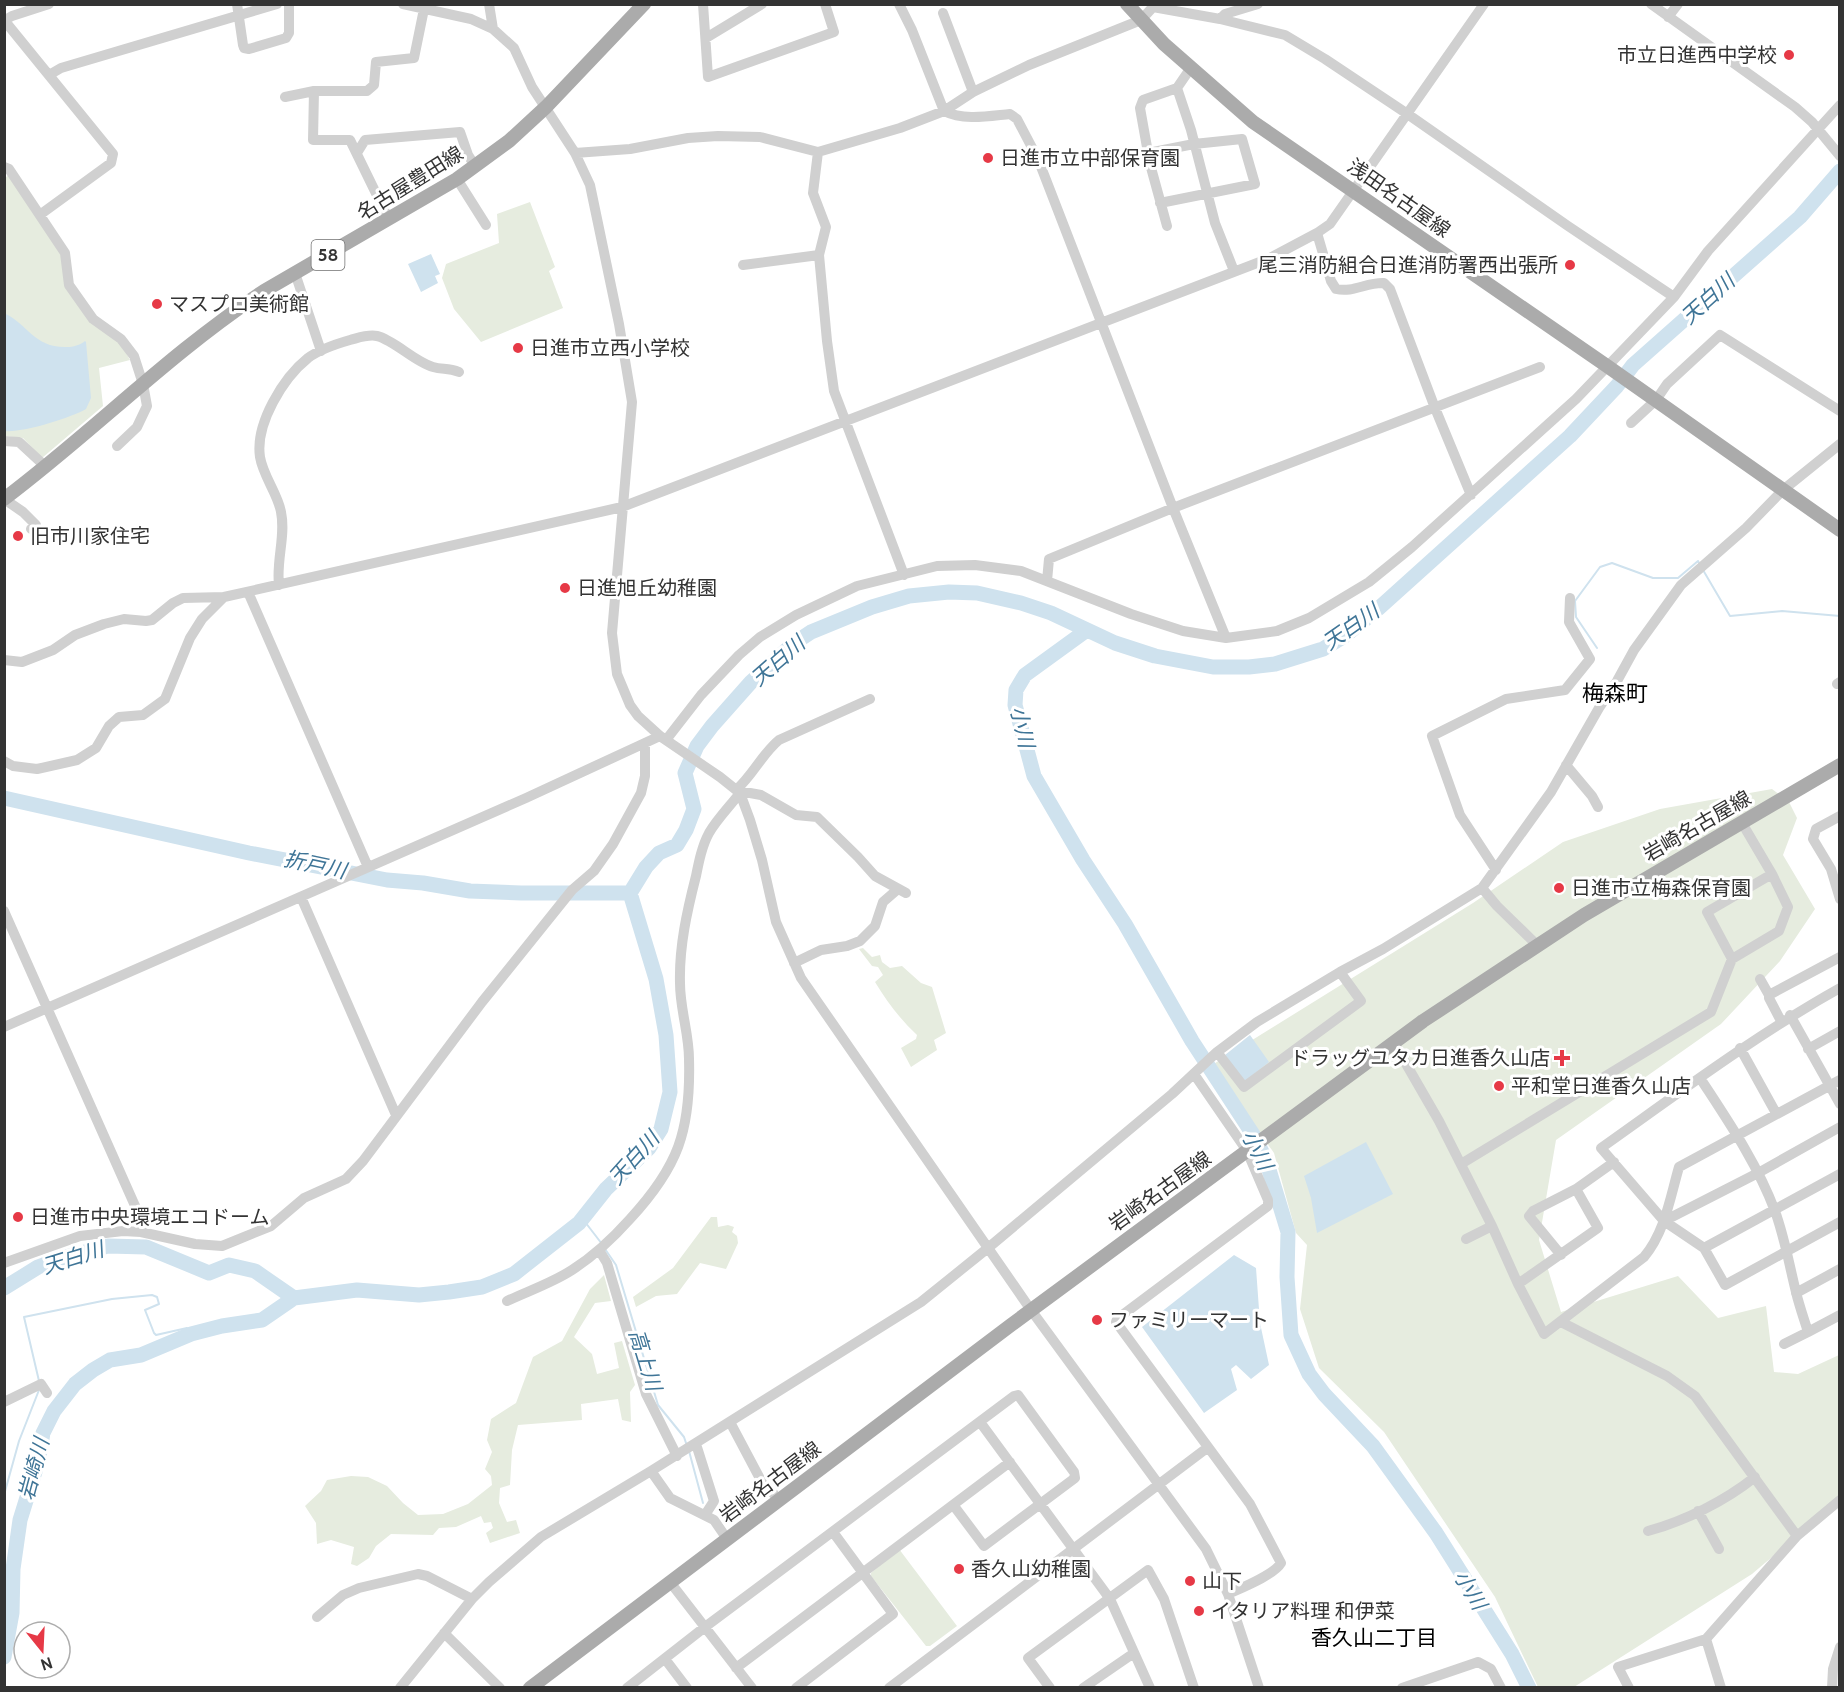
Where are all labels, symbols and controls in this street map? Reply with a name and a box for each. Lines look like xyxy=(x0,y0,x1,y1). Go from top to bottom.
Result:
place label: 市立日進西中学校 xyxy=(1617,43,1777,67)
marker: 市立日進西中学校 xyxy=(1782,48,1796,62)
street label: 名古屋豊田線 xyxy=(353,141,467,225)
place label: 日進市立中部保育園 xyxy=(1000,146,1180,170)
marker: 日進市立中部保育園 xyxy=(981,151,995,165)
street label: 浅田名古屋線 xyxy=(1343,154,1455,242)
road number: 58 xyxy=(312,240,344,270)
place label: 尾三消防組合日進消防署西出張所 xyxy=(1258,253,1558,277)
marker: 尾三消防組合日進消防署西出張所 xyxy=(1563,258,1577,272)
water label: 天白川 xyxy=(1676,267,1741,329)
place label: マスプロ美術館 xyxy=(169,292,309,316)
marker: マスプロ美術館 xyxy=(150,297,164,311)
place label: 日進市立西小学校 xyxy=(530,336,690,360)
marker: 日進市立西小学校 xyxy=(511,341,525,355)
place label: 旧市川家住宅 xyxy=(30,524,150,548)
marker: 旧市川家住宅 xyxy=(11,529,25,543)
place label: 日進旭丘幼稚園 xyxy=(577,576,717,600)
marker: 日進旭丘幼稚園 xyxy=(558,581,572,595)
water label: 天白川 xyxy=(1318,597,1385,655)
water label: 天白川 xyxy=(746,629,811,691)
district label: 梅森町 xyxy=(1582,680,1648,707)
water label: 小川 xyxy=(1006,704,1040,752)
street label: 岩崎名古屋線 xyxy=(1639,786,1755,866)
water label: 折戸川 xyxy=(282,846,350,884)
place label: 日進市立梅森保育園 xyxy=(1571,876,1751,900)
marker: 日進市立梅森保育園 xyxy=(1552,881,1566,895)
place label: ドラッグユタカ日進香久山店 xyxy=(1290,1046,1550,1070)
marker: ドラッグユタカ日進香久山店 xyxy=(1555,1051,1569,1065)
place label: 平和堂日進香久山店 xyxy=(1511,1074,1691,1098)
marker: 平和堂日進香久山店 xyxy=(1492,1079,1506,1093)
water label: 天白川 xyxy=(603,1124,665,1189)
water label: 小川 xyxy=(1237,1125,1279,1176)
street label: 岩崎名古屋線 xyxy=(1104,1146,1216,1236)
place label: 日進市中央環境エコドーム xyxy=(30,1205,269,1229)
marker: 日進市中央環境エコドーム xyxy=(11,1210,25,1224)
water label: 天白川 xyxy=(39,1236,109,1279)
place label: ファミリーマート xyxy=(1109,1308,1269,1332)
marker: ファミリーマート xyxy=(1090,1313,1104,1327)
water label: 高上川 xyxy=(624,1326,667,1396)
water label: 岩崎川 xyxy=(13,1433,54,1503)
street label: 岩崎名古屋線 xyxy=(715,1436,825,1528)
place label: 香久山幼稚園 xyxy=(971,1557,1091,1581)
marker: 香久山幼稚園 xyxy=(952,1562,966,1576)
water label: 小川 xyxy=(1449,1565,1493,1616)
place label: 山下 xyxy=(1202,1569,1242,1593)
marker: 山下 xyxy=(1183,1574,1197,1588)
place label: イタリア料理 和伊菜 xyxy=(1211,1599,1395,1623)
marker: イタリア料理 和伊菜 xyxy=(1192,1604,1206,1618)
north arrow xyxy=(12,1620,72,1680)
district label: 香久山二丁目 xyxy=(1311,1625,1437,1650)
text: N xyxy=(38,1653,55,1675)

